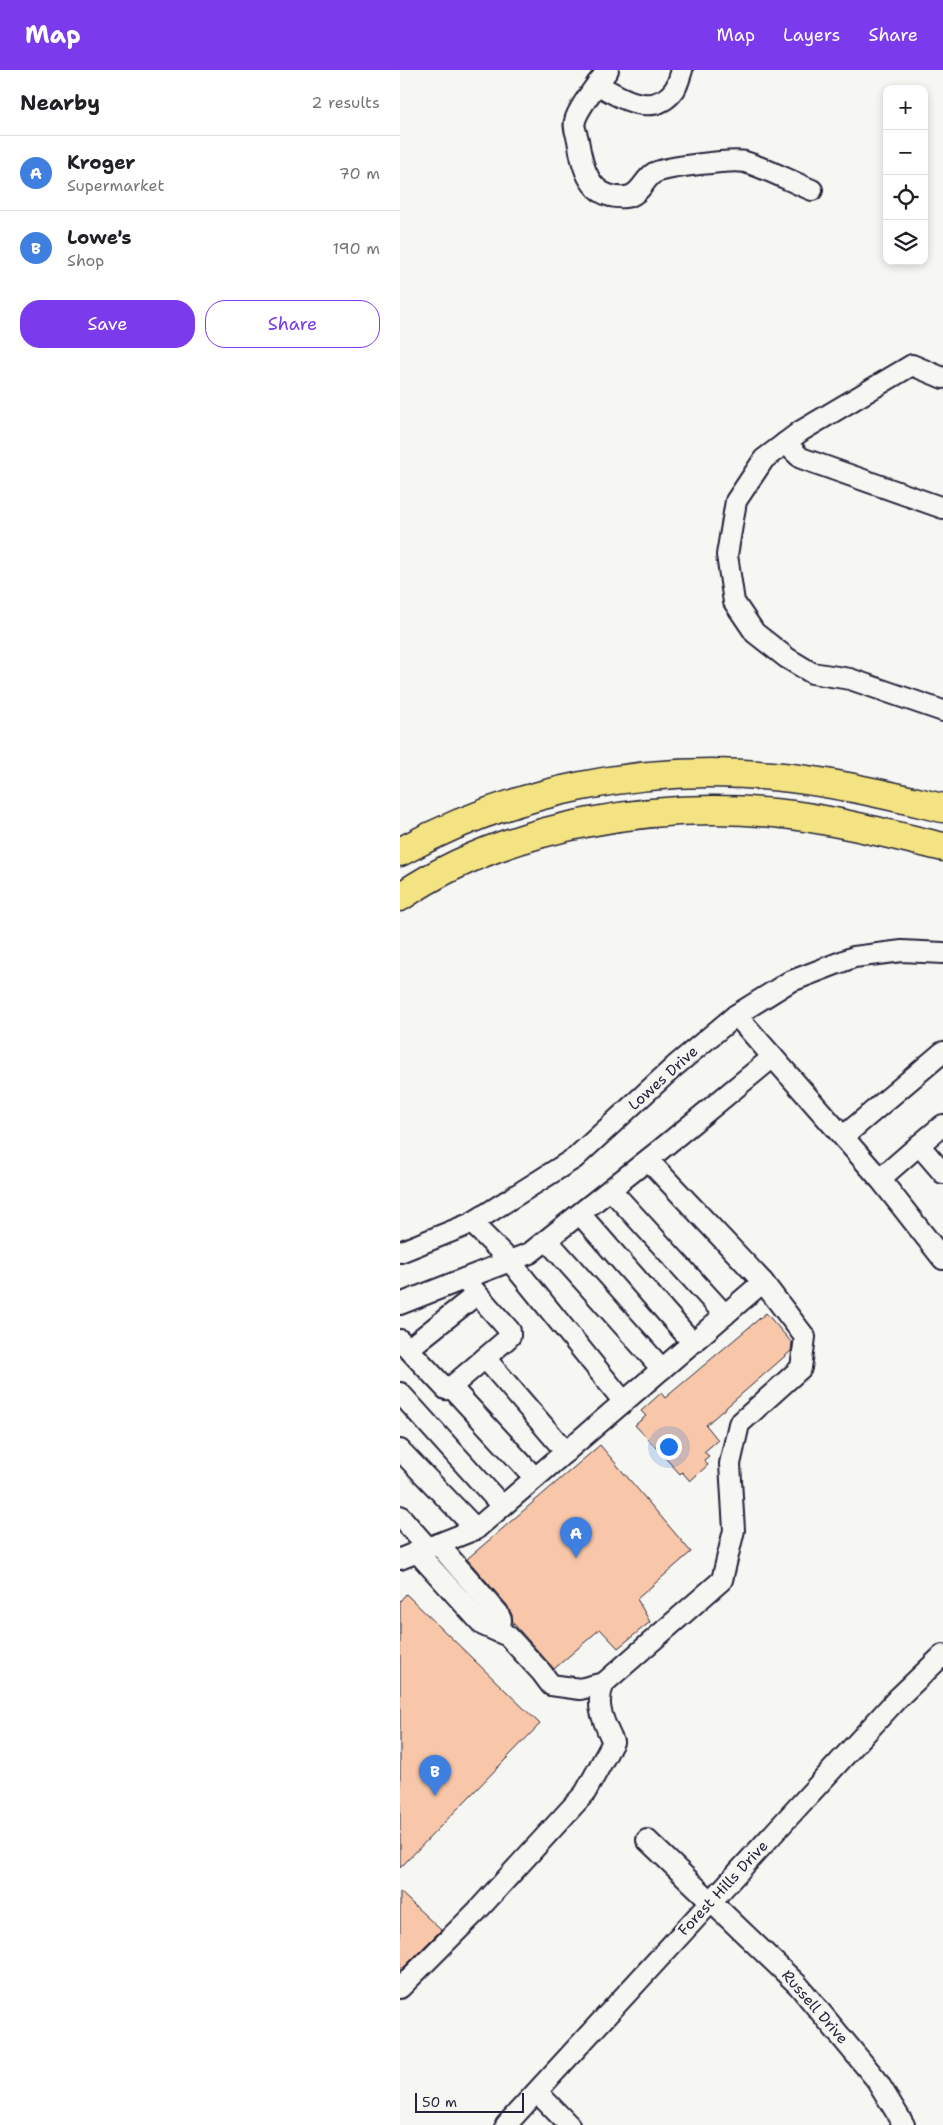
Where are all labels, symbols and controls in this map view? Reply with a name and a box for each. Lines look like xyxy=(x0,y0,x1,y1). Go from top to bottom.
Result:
text: Map xyxy=(25,19,81,51)
text: Map xyxy=(717,23,755,47)
text: Layers xyxy=(783,23,840,47)
text: Share xyxy=(868,23,918,47)
map controls xyxy=(883,85,928,265)
button: + xyxy=(883,85,928,130)
text: Nearby xyxy=(20,89,100,117)
text: 2 results xyxy=(311,92,380,113)
button: − xyxy=(883,130,928,175)
text: Kroger xyxy=(67,150,135,175)
text: A xyxy=(30,163,42,184)
text: 70 m xyxy=(339,163,380,184)
text: Supermarket xyxy=(67,175,164,196)
button: locate xyxy=(883,175,928,220)
button: layers xyxy=(883,220,928,265)
text: Lowe's xyxy=(67,225,132,250)
text: B xyxy=(31,238,41,259)
text: 190 m xyxy=(333,238,380,259)
text: Shop xyxy=(67,250,104,271)
button: Save xyxy=(20,300,195,348)
button: Share xyxy=(205,300,380,348)
street label: Lowes Drive xyxy=(624,1041,702,1115)
your location xyxy=(656,1434,682,1460)
pin: A xyxy=(560,1517,592,1558)
pin: B xyxy=(419,1755,451,1796)
street label: Forest Hills Drive xyxy=(674,1836,772,1940)
street label: Russell Drive xyxy=(777,1966,853,2048)
scale bar xyxy=(415,2090,524,2113)
text: 50 m xyxy=(422,2093,457,2111)

